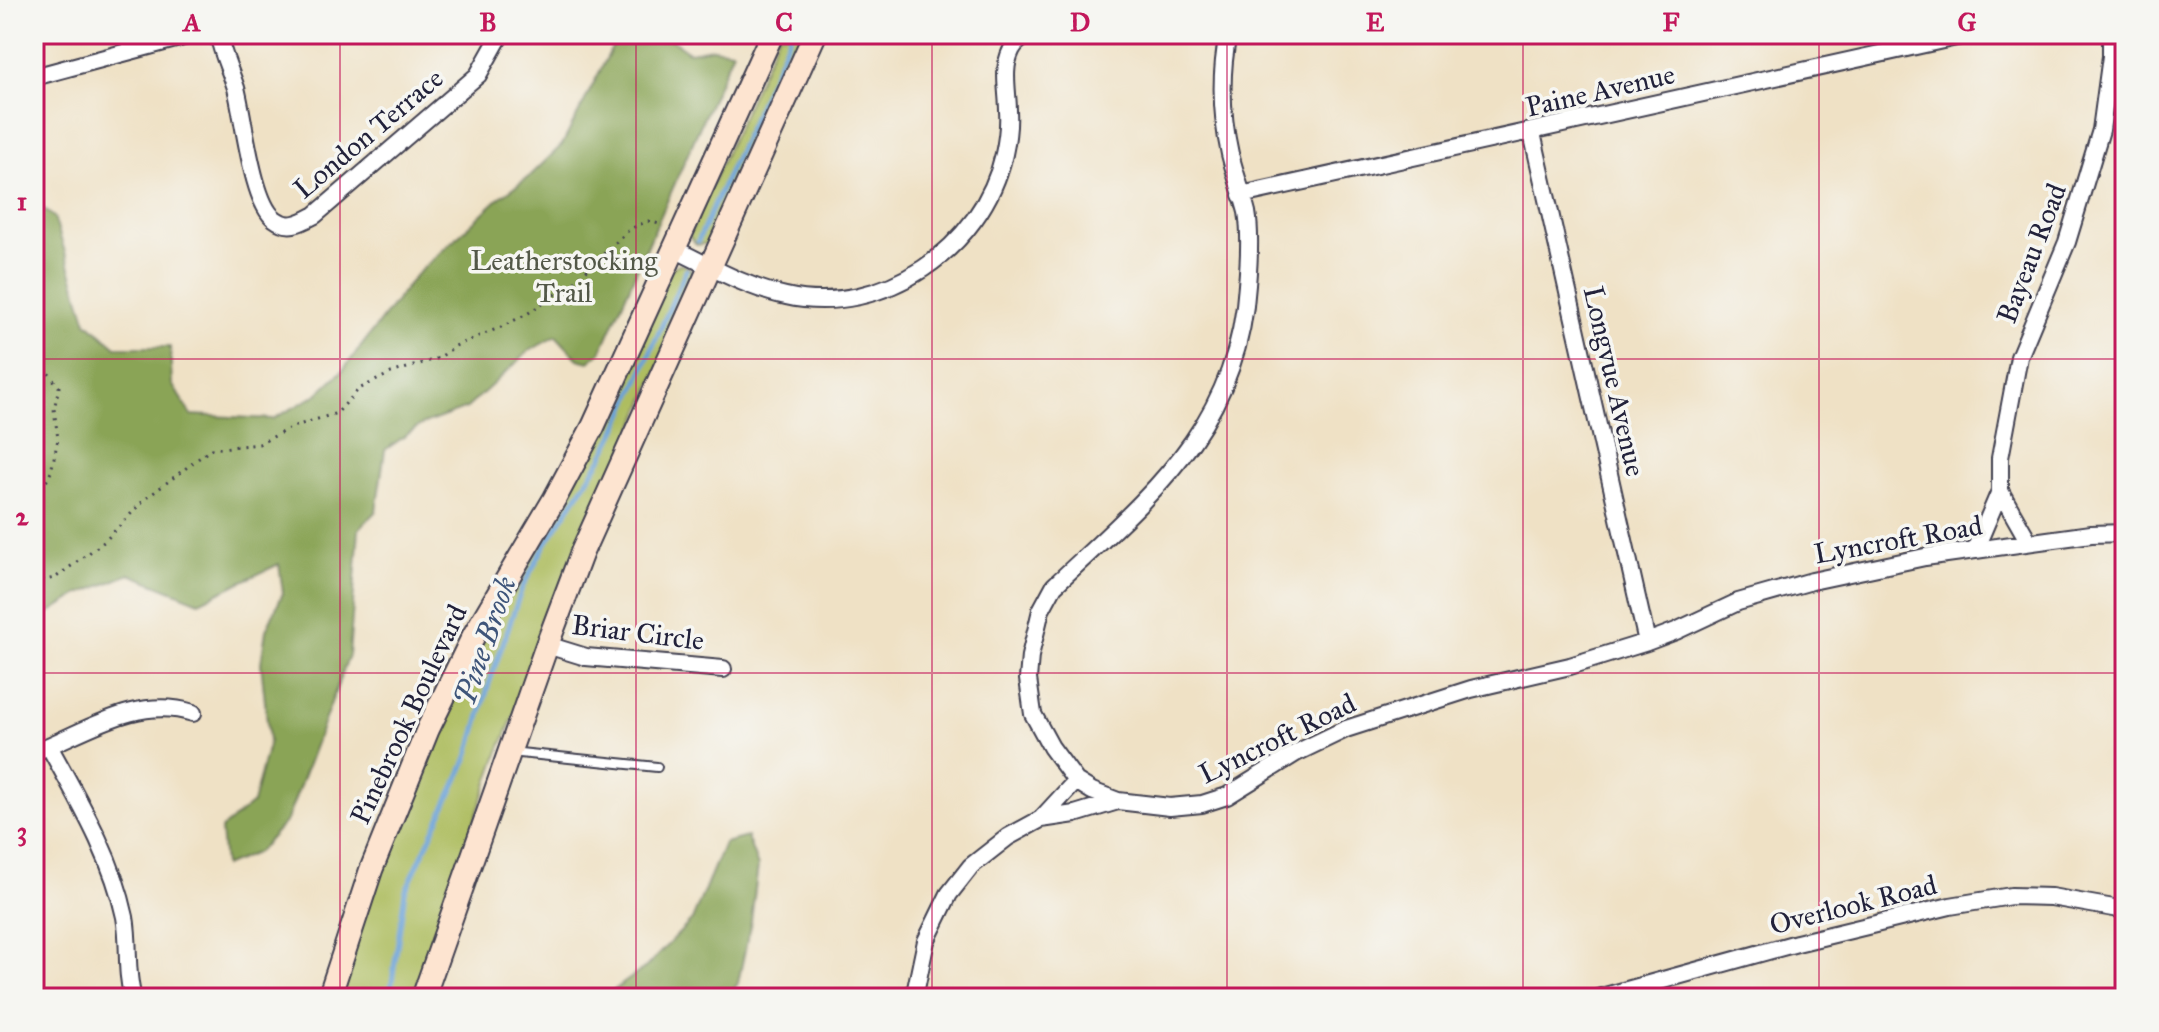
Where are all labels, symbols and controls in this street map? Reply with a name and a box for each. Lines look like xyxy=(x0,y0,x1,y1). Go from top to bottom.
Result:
text: A xyxy=(181,6,201,38)
text: B xyxy=(479,6,497,38)
text: C xyxy=(775,6,793,38)
text: D xyxy=(1070,6,1090,38)
text: E xyxy=(1366,6,1385,38)
text: F xyxy=(1663,6,1680,38)
text: G xyxy=(1957,6,1977,38)
street label: Paine Avenue xyxy=(1522,56,1678,125)
street label: London Terrace xyxy=(286,61,450,206)
street label: Bayeau Road xyxy=(1989,178,2074,328)
text: 1 xyxy=(17,185,27,217)
park label: Leatherstocking Trail xyxy=(471,243,658,310)
street label: Longvue Avenue xyxy=(1576,283,1653,480)
text: 2 xyxy=(16,500,30,532)
street label: Lyncroft Road xyxy=(1811,507,1985,571)
water label: Pine Brook xyxy=(446,572,524,710)
street label: Pinebrook Boulevard xyxy=(342,599,475,830)
street label: Briar Circle xyxy=(570,607,706,658)
street label: Lyncroft Road xyxy=(1193,685,1361,791)
text: 3 xyxy=(17,815,27,847)
street label: Overlook Road xyxy=(1766,867,1940,942)

